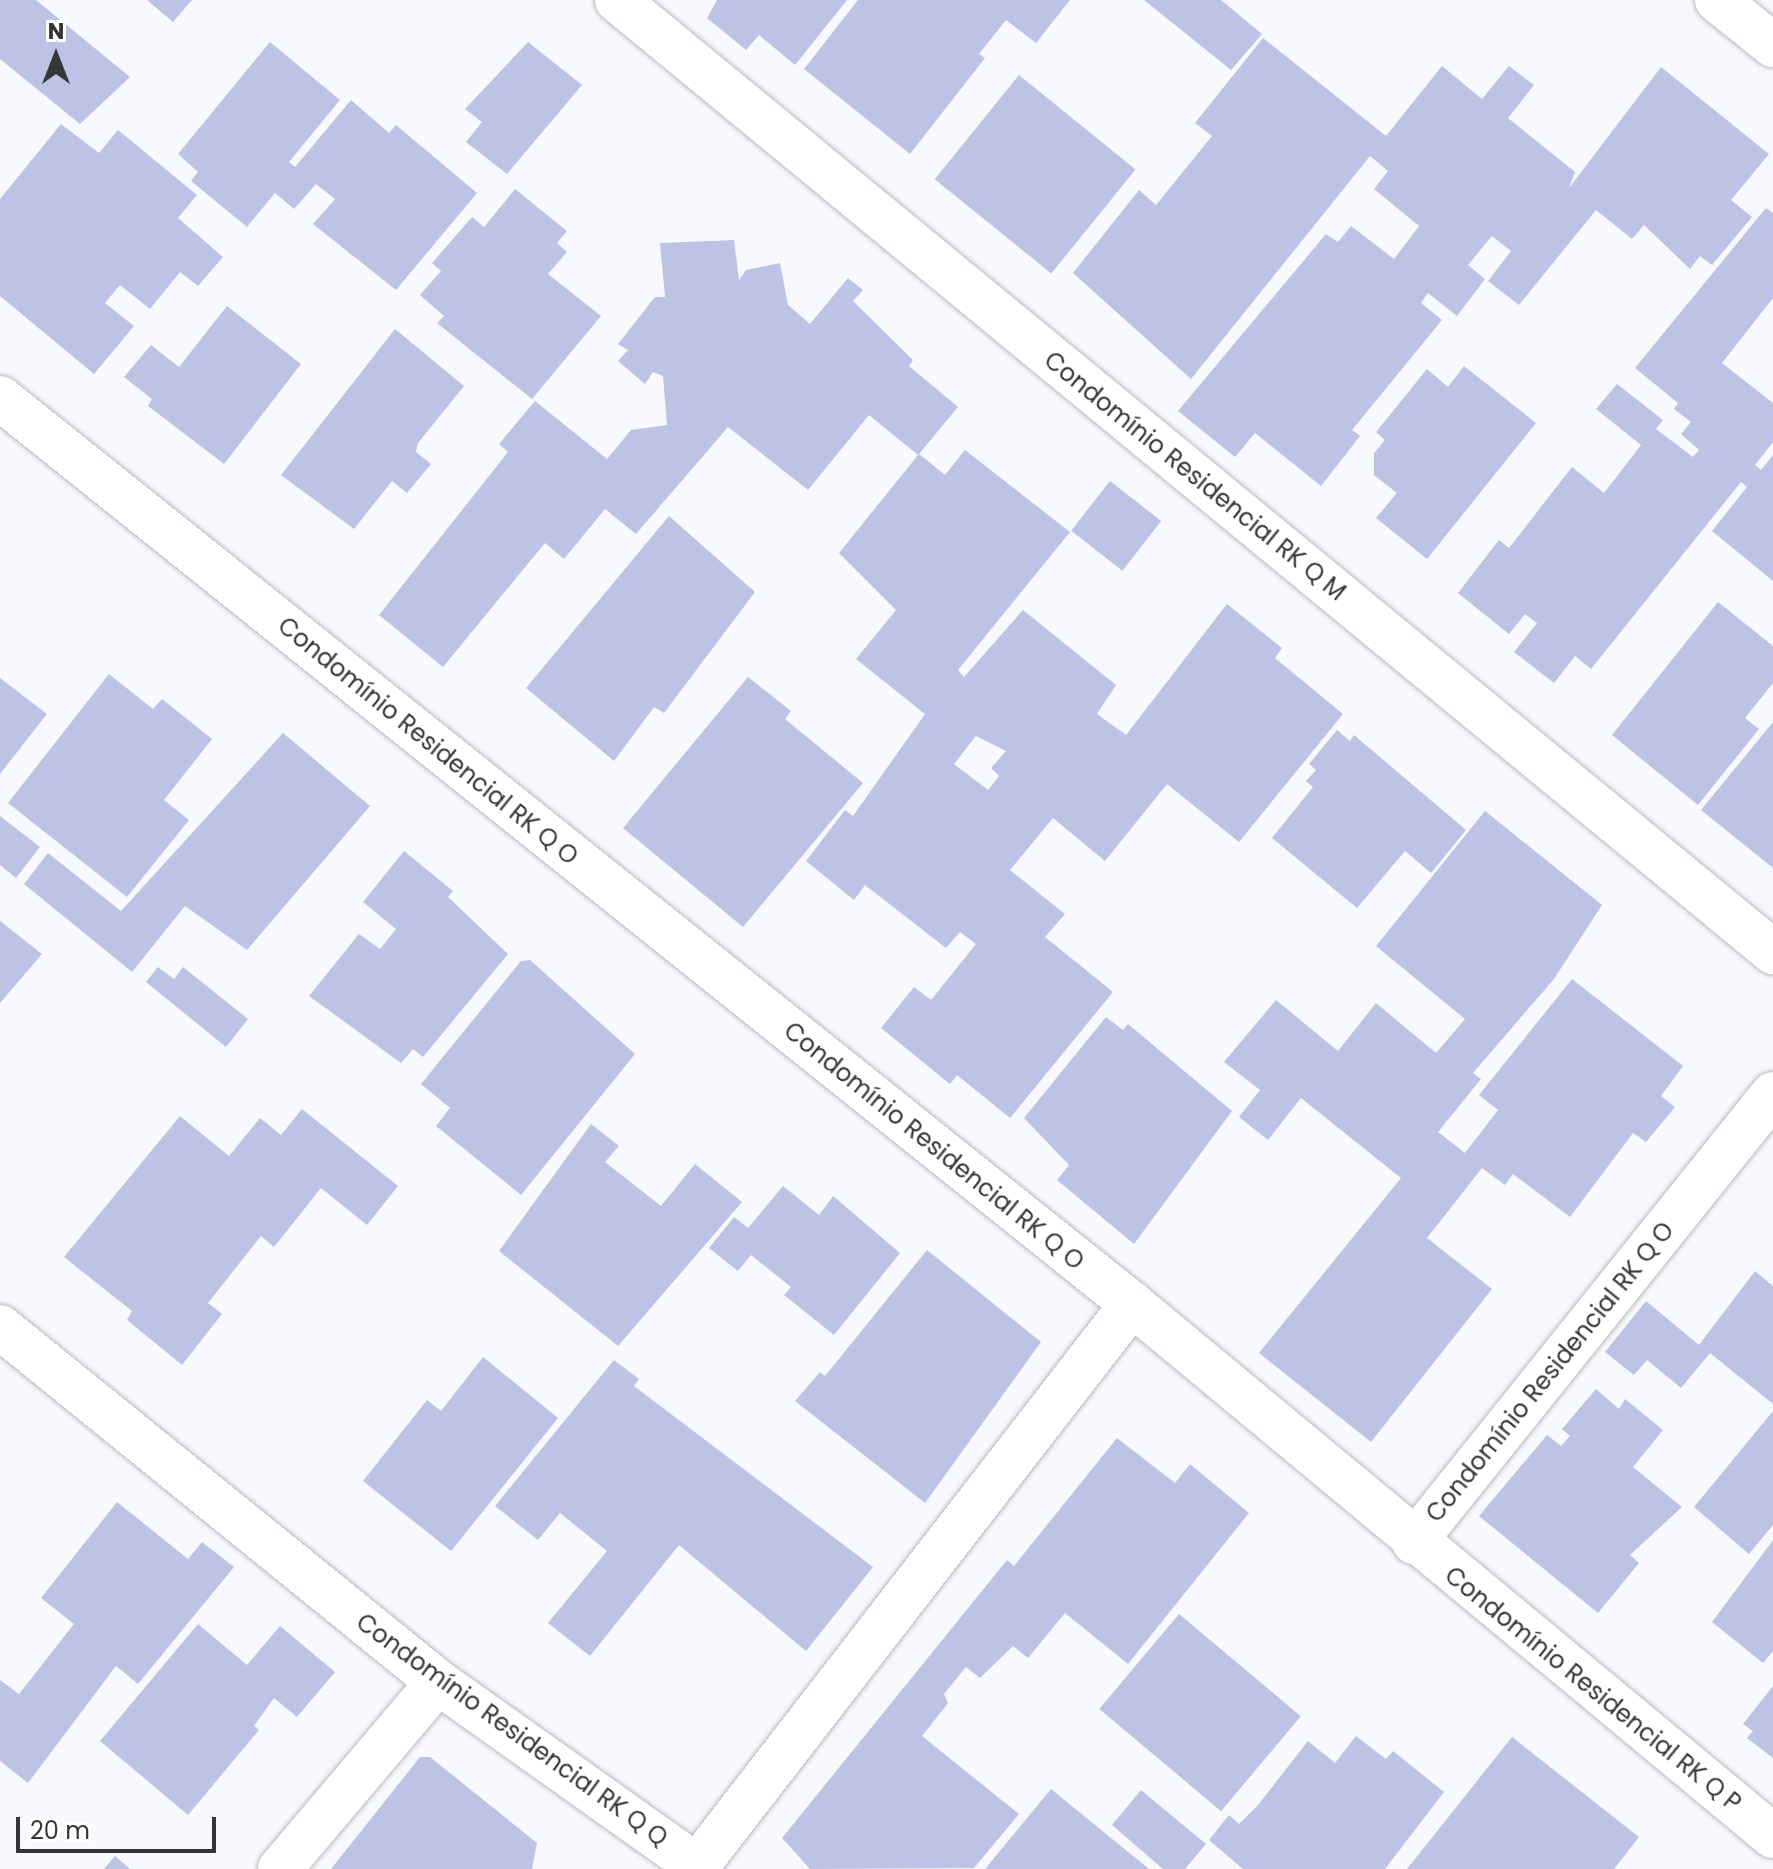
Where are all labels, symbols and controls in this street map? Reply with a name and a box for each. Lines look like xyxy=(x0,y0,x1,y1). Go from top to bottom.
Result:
north arrow xyxy=(16,16,96,96)
text: N xyxy=(48,16,64,47)
street label: Condomínio Residencial RK Q M xyxy=(1039,345,1351,607)
street label: Condomínio Residencial RK Q O xyxy=(272,611,584,871)
street label: Condomínio Residencial RK Q O xyxy=(778,1016,1090,1276)
street label: Condomínio Residencial RK Q O xyxy=(1420,1216,1680,1528)
street label: Condomínio Residencial RK Q P xyxy=(1439,1561,1747,1817)
street label: Condomínio Residencial RK Q Q xyxy=(351,1607,673,1853)
scale bar xyxy=(20,1801,220,1851)
text: 20 m xyxy=(30,1814,90,1847)

